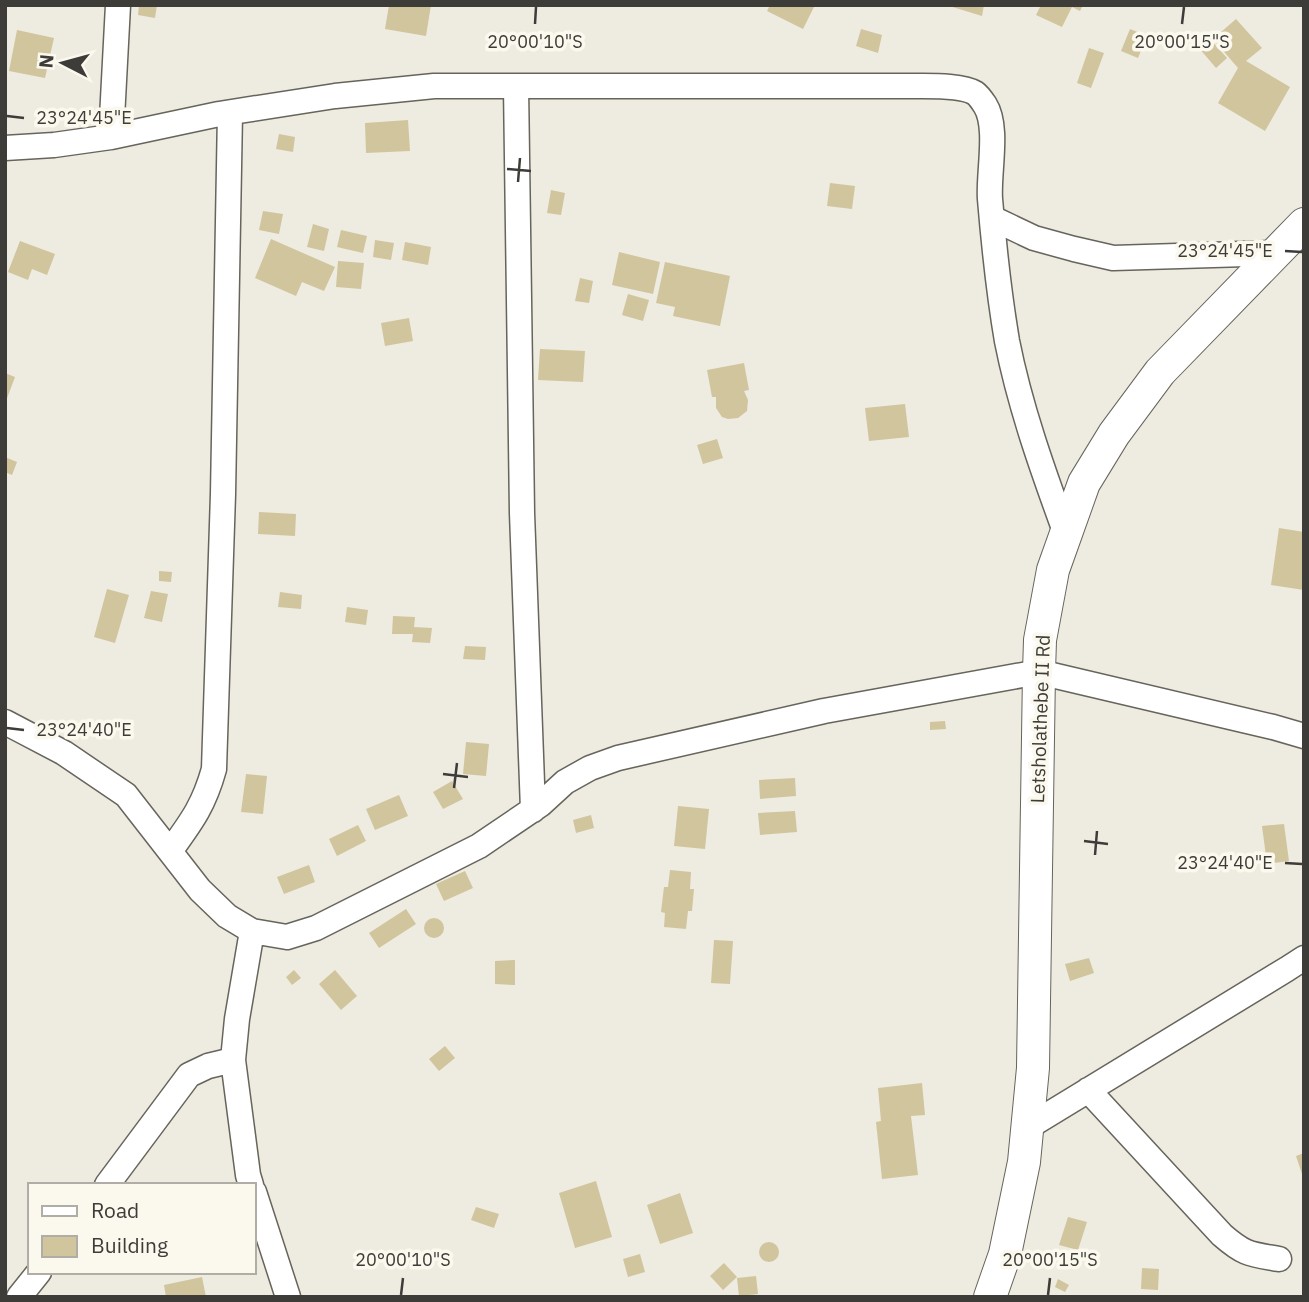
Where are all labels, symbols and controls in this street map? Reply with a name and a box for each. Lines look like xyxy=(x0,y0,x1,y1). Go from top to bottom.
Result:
north arrow xyxy=(28,28,98,98)
text: 20°00'10"S xyxy=(487,30,583,53)
text: 20°00'15"S xyxy=(1134,30,1230,53)
text: N xyxy=(33,53,59,69)
text: 23°24'45"E xyxy=(36,106,132,129)
text: 23°24'45"E xyxy=(1177,239,1273,262)
street label: Letsholathebe II Rd xyxy=(1025,634,1055,804)
text: 23°24'40"E xyxy=(36,718,132,741)
text: 23°24'40"E xyxy=(1177,851,1273,874)
legend xyxy=(28,1183,256,1274)
text: Road xyxy=(91,1196,139,1224)
text: Building xyxy=(91,1231,168,1259)
text: 20°00'10"S xyxy=(355,1248,451,1271)
text: 20°00'15"S xyxy=(1002,1248,1098,1271)

